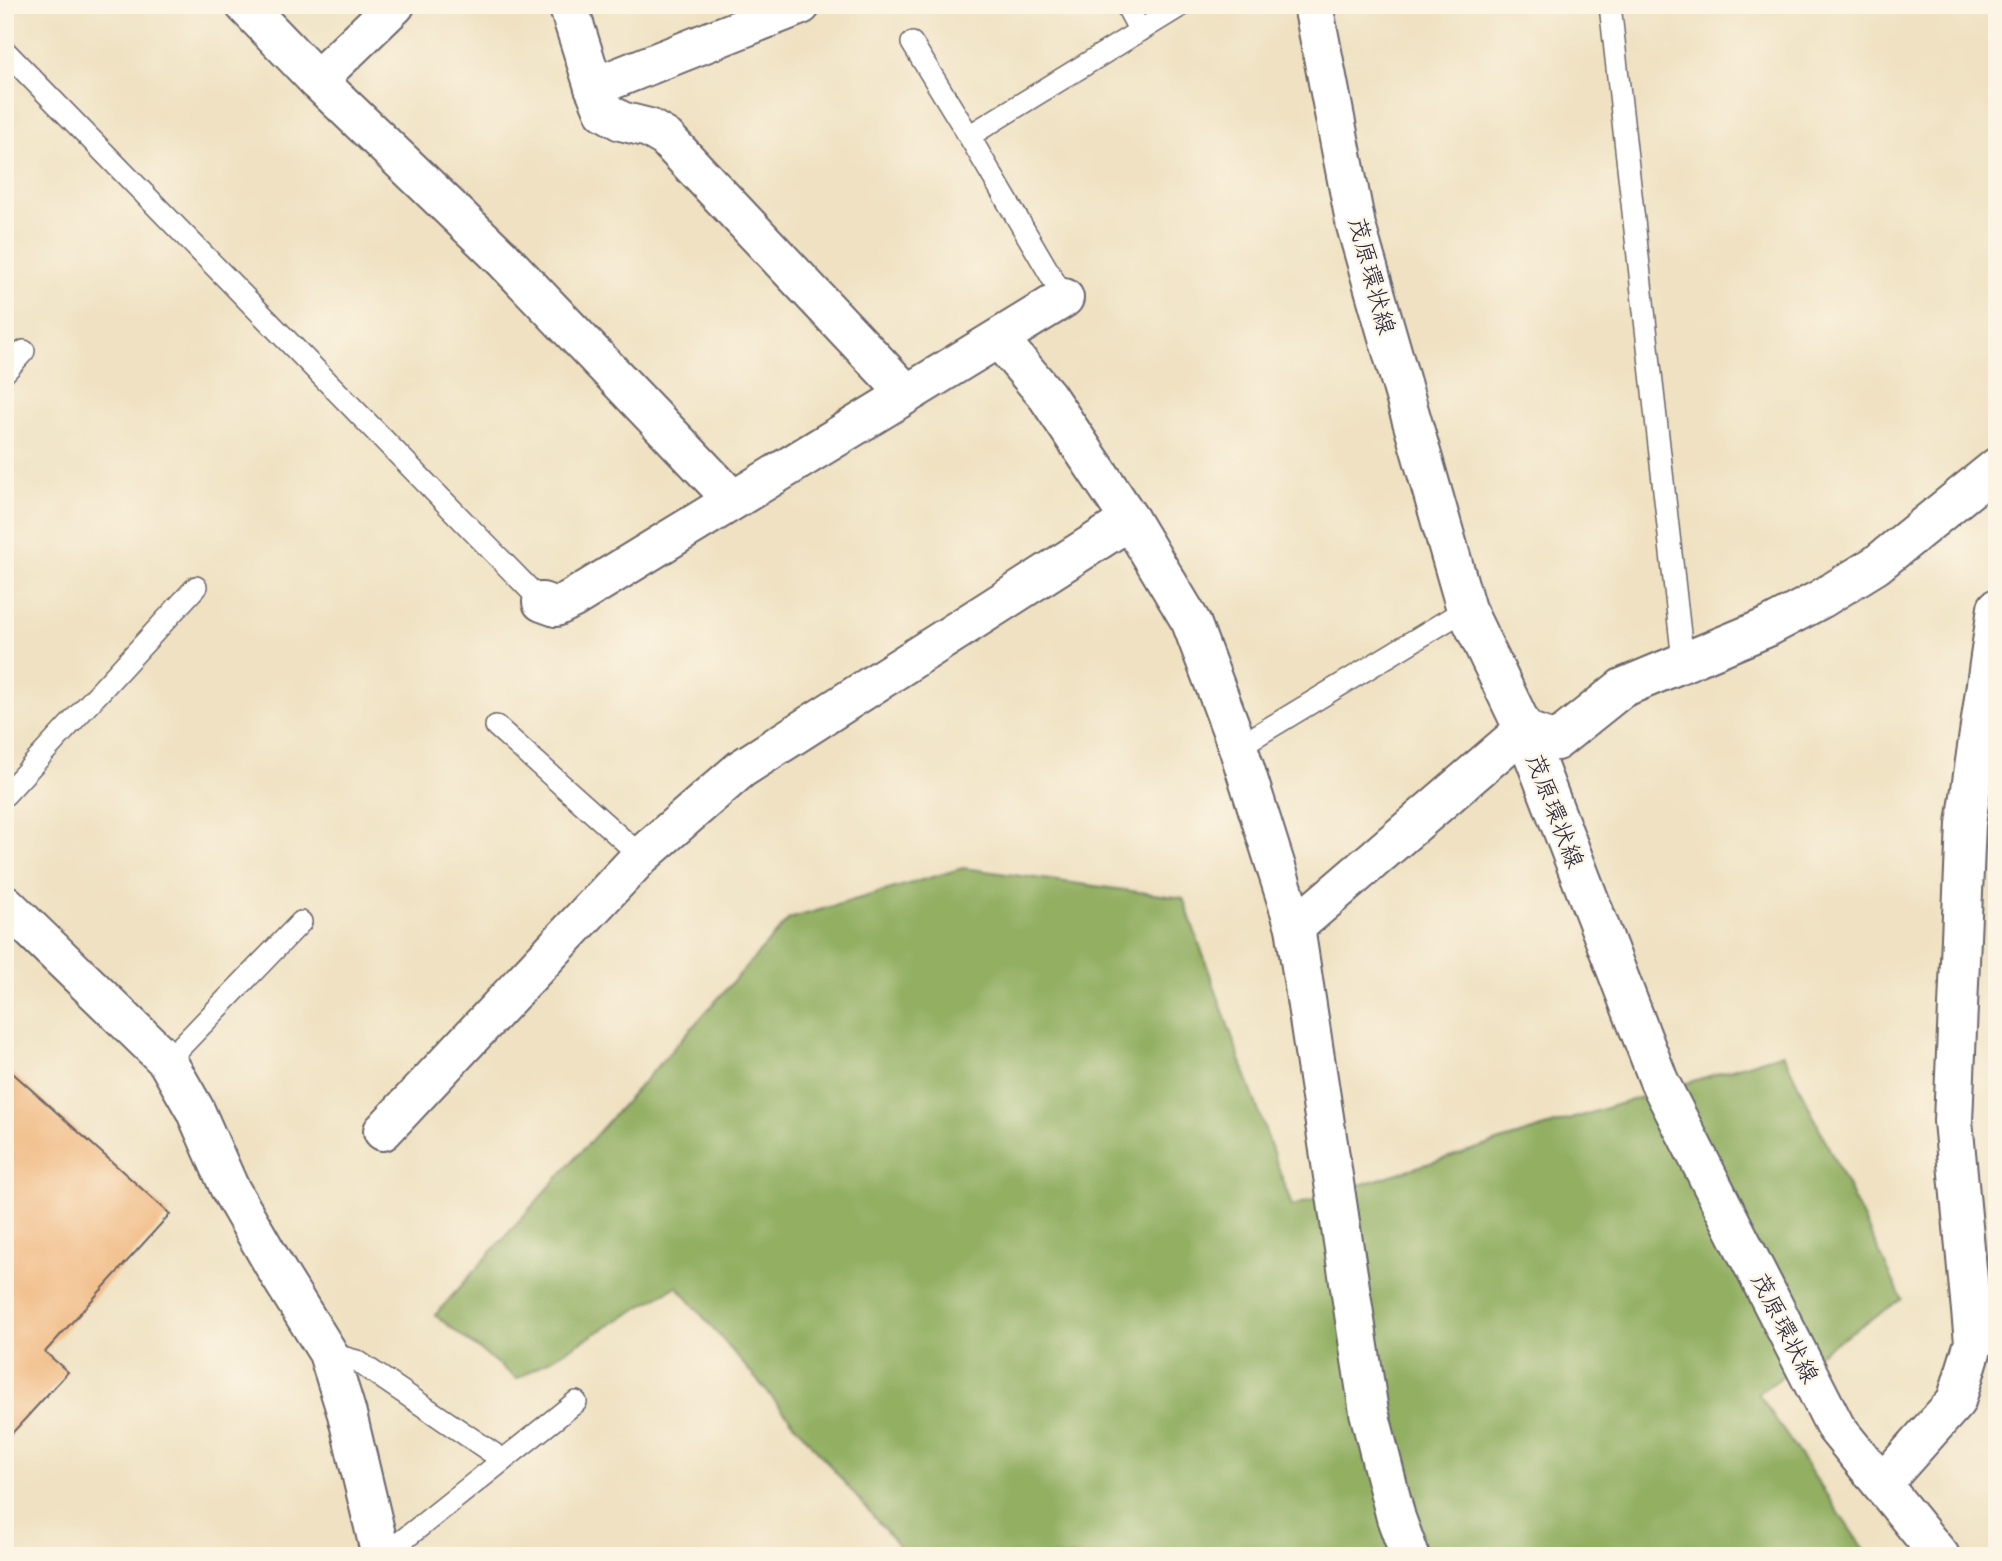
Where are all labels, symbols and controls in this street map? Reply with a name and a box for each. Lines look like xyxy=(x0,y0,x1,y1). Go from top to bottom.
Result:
street label: 茂原環状線 xyxy=(1339,215,1399,339)
street label: 茂原環状線 xyxy=(1517,751,1588,873)
street label: 茂原環状線 xyxy=(1742,1269,1823,1390)

